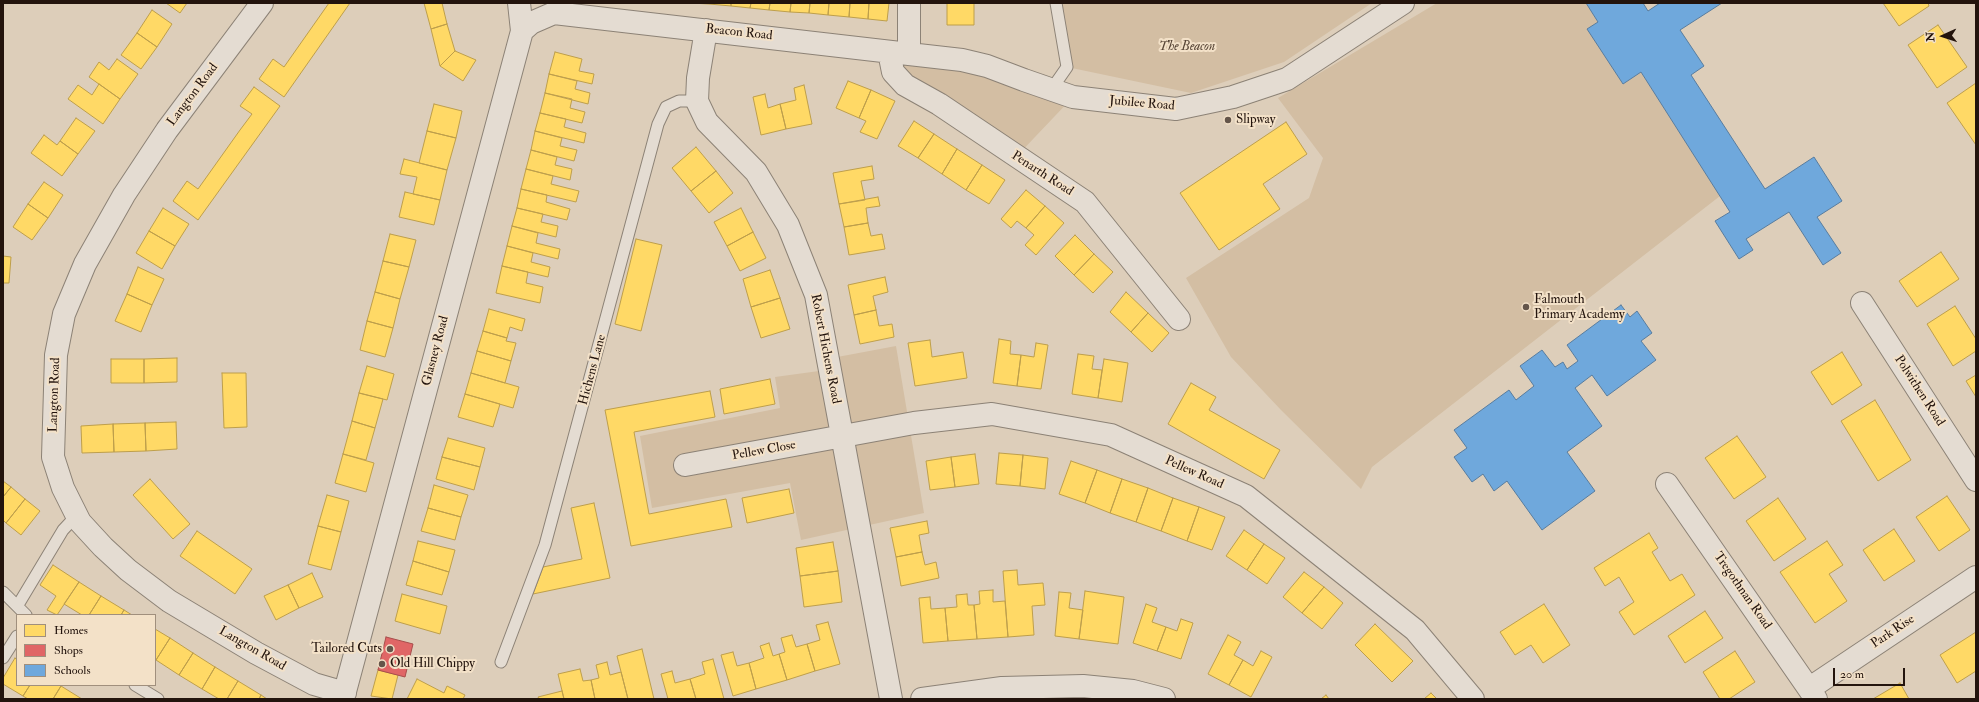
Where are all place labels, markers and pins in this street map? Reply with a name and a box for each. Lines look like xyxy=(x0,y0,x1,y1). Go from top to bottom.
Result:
place label: Slipway xyxy=(1236,112,1275,128)
marker: Slipway xyxy=(1223,115,1233,125)
place label: Falmouth Primary Academy xyxy=(1534,292,1625,323)
marker: Falmouth Primary Academy xyxy=(1521,302,1531,312)
place label: Tailored Cuts xyxy=(311,641,382,657)
marker: Tailored Cuts xyxy=(385,644,395,654)
place label: Old Hill Chippy xyxy=(390,656,475,672)
marker: Old Hill Chippy xyxy=(377,659,387,669)

